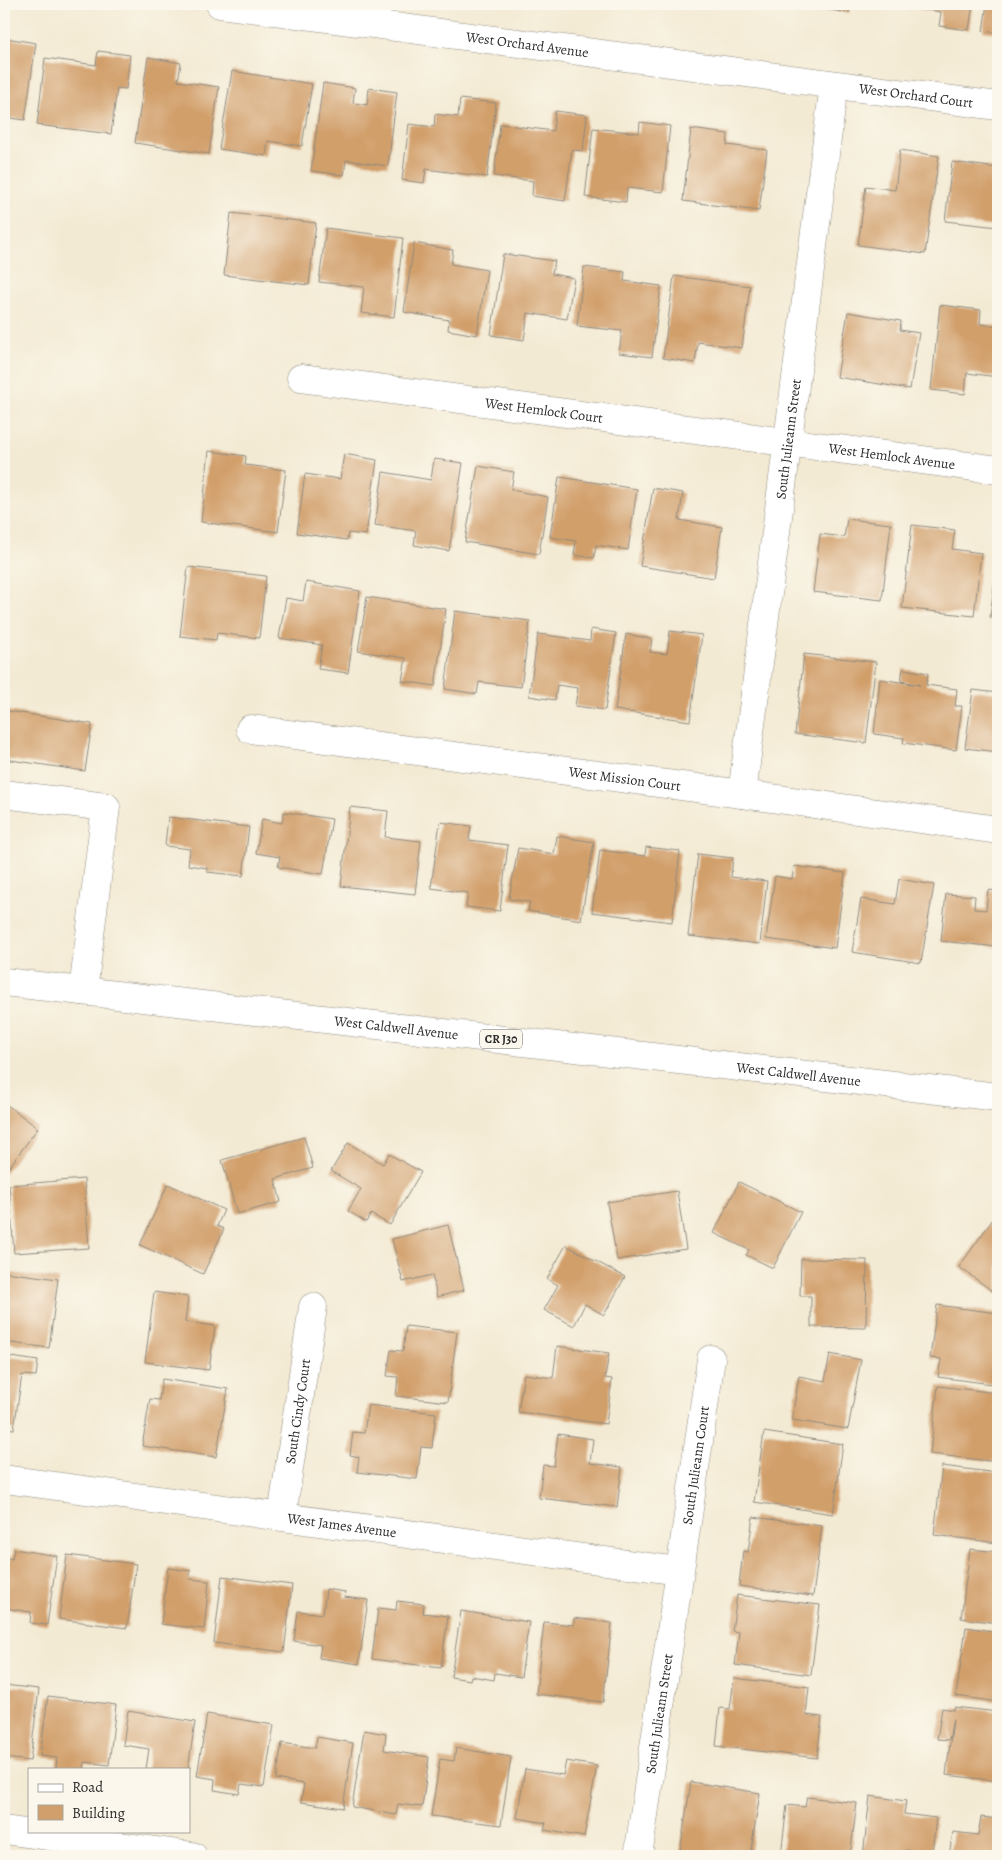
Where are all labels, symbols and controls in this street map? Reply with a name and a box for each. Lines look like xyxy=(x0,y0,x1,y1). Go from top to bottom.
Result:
street label: West Orchard Avenue xyxy=(464,27,590,62)
street label: West Orchard Court xyxy=(857,79,975,113)
street label: South Julieann Street xyxy=(771,377,806,500)
street label: West Hemlock Court xyxy=(483,393,604,428)
street label: West Hemlock Avenue xyxy=(826,439,956,474)
street label: West Mission Court xyxy=(567,762,682,796)
street label: West Caldwell Avenue xyxy=(332,1011,459,1045)
road number: CR J30 xyxy=(480,1030,522,1048)
street label: West Caldwell Avenue xyxy=(735,1058,862,1091)
street label: South Cindy Court xyxy=(281,1357,315,1465)
street label: South Julieann Court xyxy=(678,1404,714,1526)
street label: West James Avenue xyxy=(285,1509,398,1542)
street label: South Julieann Street xyxy=(641,1652,678,1775)
legend xyxy=(28,1768,190,1832)
text: Road xyxy=(72,1777,104,1797)
text: Building xyxy=(72,1803,125,1823)

